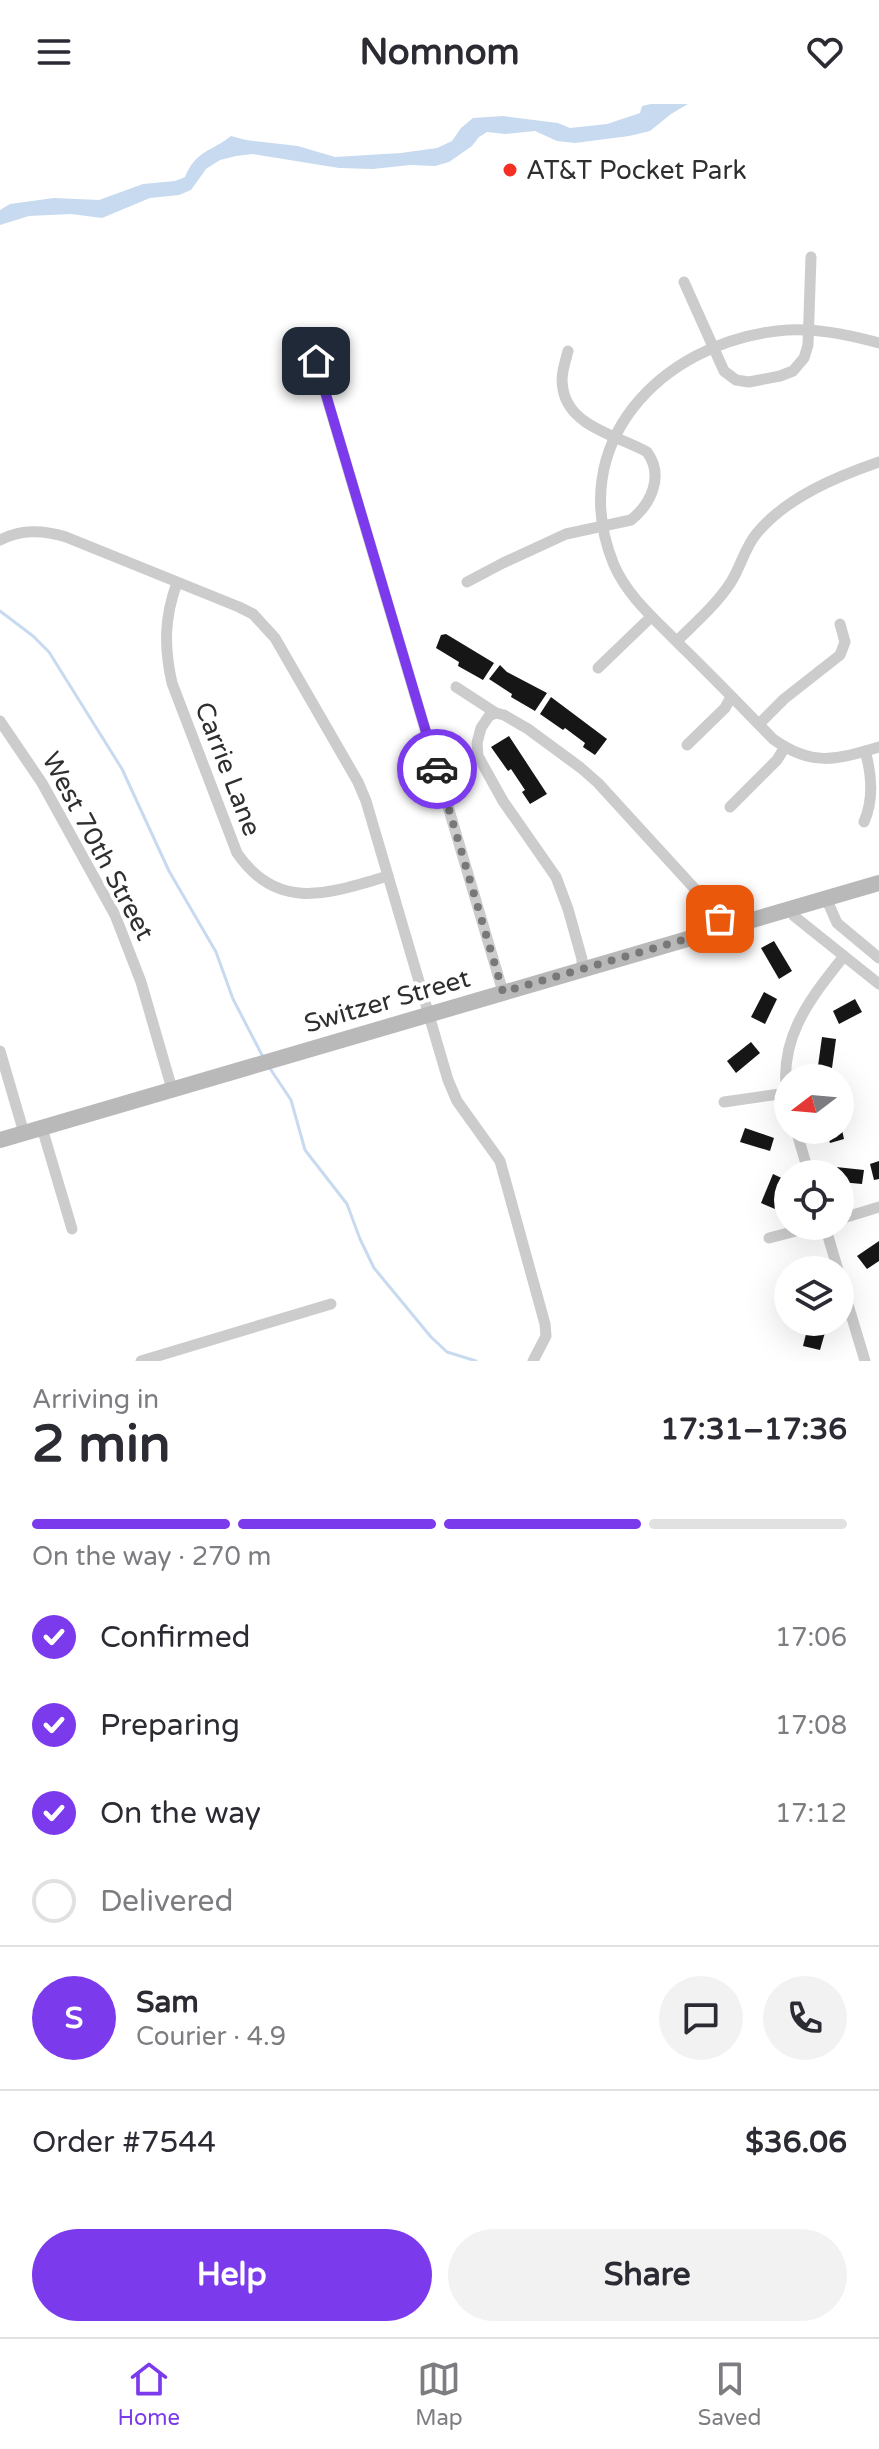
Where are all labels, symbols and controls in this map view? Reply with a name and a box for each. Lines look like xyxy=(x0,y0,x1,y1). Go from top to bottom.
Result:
icon: menu xyxy=(32,30,76,74)
icon: heart xyxy=(803,30,847,74)
text: Nomnom xyxy=(359,31,520,74)
place label: AT&T Pocket Park xyxy=(526,155,747,186)
marker: AT&T Pocket Park xyxy=(501,161,519,179)
pin xyxy=(282,327,350,395)
icon: home xyxy=(294,339,338,383)
street label: Carrie Lane xyxy=(188,698,268,840)
courier xyxy=(397,729,477,809)
street label: West 70th Street xyxy=(35,747,161,945)
icon: car xyxy=(415,747,459,791)
pin xyxy=(686,885,754,953)
icon: bag xyxy=(698,897,742,941)
street label: Switzer Street xyxy=(301,963,473,1039)
north arrow xyxy=(774,1064,854,1144)
map controls xyxy=(774,1064,854,1336)
button: locate xyxy=(774,1160,854,1240)
button: layers xyxy=(774,1256,854,1336)
text: Arriving in xyxy=(32,1384,159,1415)
text: 17:31–17:36 xyxy=(660,1411,847,1448)
text: 2 min xyxy=(32,1413,171,1476)
text: On the way · 270 m xyxy=(32,1541,271,1572)
icon: check xyxy=(32,1615,76,1659)
text: Confirmed xyxy=(100,1619,251,1656)
text: 17:06 xyxy=(775,1622,847,1653)
icon: check xyxy=(32,1703,76,1747)
text: Preparing xyxy=(100,1707,240,1744)
text: 17:08 xyxy=(775,1710,847,1741)
icon: check xyxy=(32,1791,76,1835)
text: On the way xyxy=(100,1795,261,1832)
text: 17:12 xyxy=(775,1798,847,1829)
text: Delivered xyxy=(100,1883,234,1920)
button: chat xyxy=(659,1976,743,2060)
button: phone xyxy=(763,1976,847,2060)
text: Sam xyxy=(136,1984,199,2021)
text: S xyxy=(65,2000,83,2037)
text: Courier · 4.9 xyxy=(136,2021,286,2052)
text: Order #7544 xyxy=(32,2124,216,2161)
text: $36.06 xyxy=(745,2124,847,2161)
button: Help xyxy=(32,2229,432,2321)
button: Share xyxy=(448,2229,847,2321)
tab: Home xyxy=(118,2357,180,2431)
tab: Map xyxy=(415,2357,463,2431)
tab: Saved xyxy=(698,2357,761,2431)

